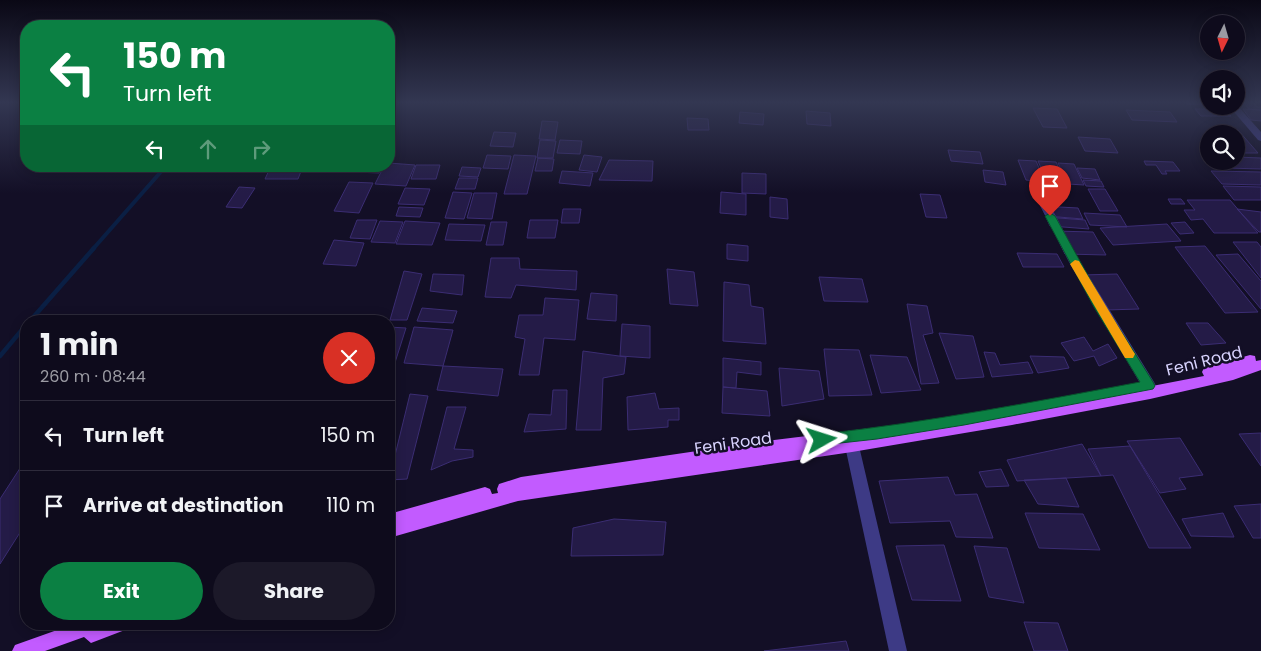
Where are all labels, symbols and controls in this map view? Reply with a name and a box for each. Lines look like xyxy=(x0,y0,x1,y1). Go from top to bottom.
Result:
north arrow xyxy=(1200,15,1245,60)
map controls xyxy=(1200,15,1245,170)
text: 150 m xyxy=(123,31,226,80)
icon: left xyxy=(40,40,105,105)
button: sound xyxy=(1200,70,1245,115)
text: Turn left xyxy=(123,78,211,109)
button: search xyxy=(1200,125,1245,170)
icon: left xyxy=(141,135,169,163)
icon: ahead xyxy=(194,135,222,163)
icon: right xyxy=(247,135,275,163)
pin xyxy=(1029,165,1071,216)
icon: arrive xyxy=(1036,172,1064,200)
text: 1 min xyxy=(40,323,118,366)
button: close xyxy=(323,332,375,384)
street label: Feni Road xyxy=(1163,340,1245,382)
text: 260 m · 08:44 xyxy=(40,365,146,388)
position arrow xyxy=(795,413,847,465)
icon: left xyxy=(40,422,68,450)
text: Turn left xyxy=(83,422,164,449)
text: 150 m xyxy=(320,422,375,449)
street label: Feni Road xyxy=(693,426,773,460)
icon: arrive xyxy=(40,492,68,520)
text: Arrive at destination xyxy=(83,492,284,519)
text: 110 m xyxy=(326,492,375,519)
button: Exit xyxy=(40,562,203,620)
button: Share xyxy=(213,562,375,620)

